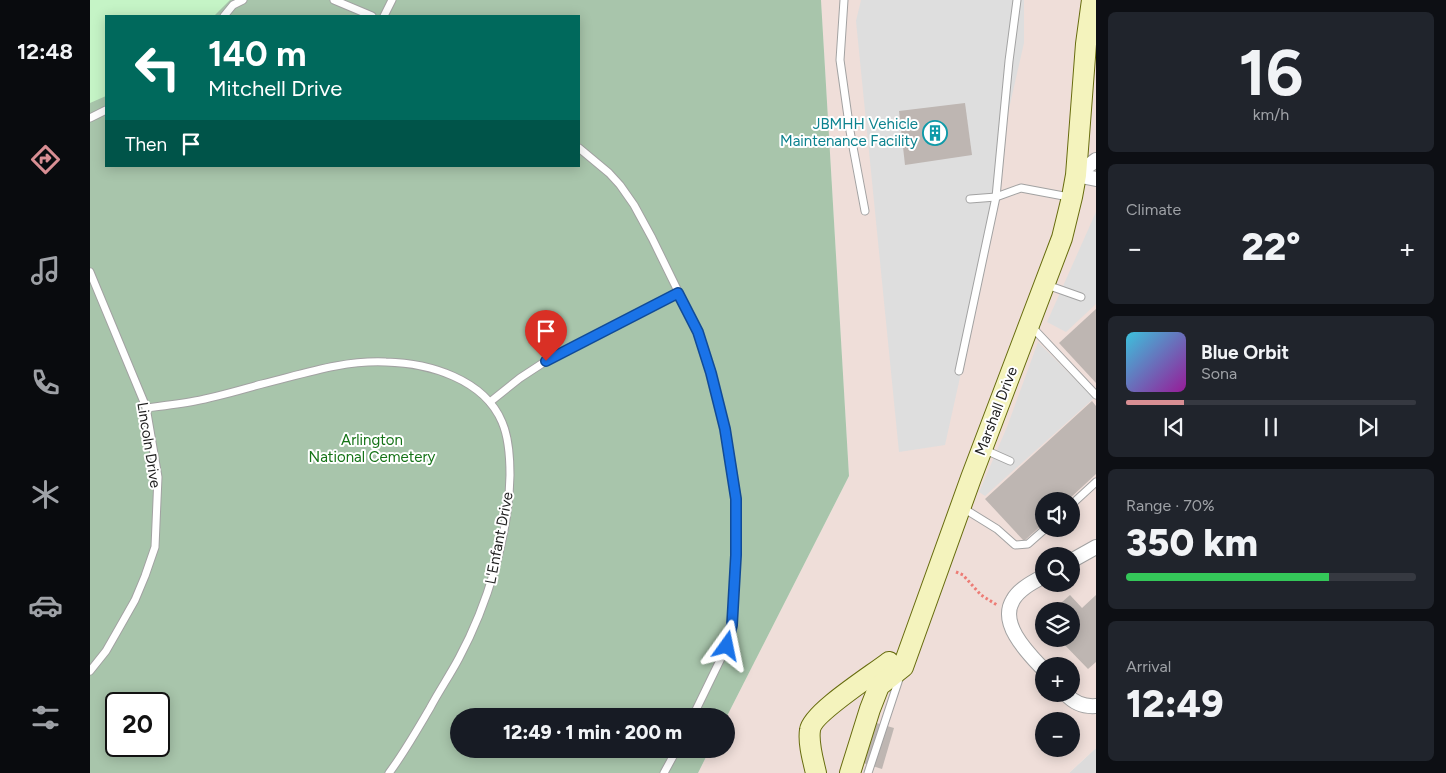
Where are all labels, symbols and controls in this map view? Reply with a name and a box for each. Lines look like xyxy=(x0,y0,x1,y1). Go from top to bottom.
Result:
text: 140 m xyxy=(208,33,306,75)
text: 16 xyxy=(1238,33,1304,111)
icon: left xyxy=(125,35,190,100)
text: 12:48 xyxy=(17,38,73,65)
text: Mitchell Drive xyxy=(208,75,342,102)
text: km/h xyxy=(1253,105,1289,124)
place label: JBMHH Vehicle Maintenance Facility xyxy=(780,115,918,150)
building icon: JBMHH Vehicle Maintenance Facility xyxy=(922,120,948,146)
icon: arrive xyxy=(177,130,205,158)
text: Then xyxy=(125,133,167,156)
icon: directions xyxy=(28,142,63,177)
text: Climate xyxy=(1126,200,1181,219)
text: 22° xyxy=(1241,224,1301,270)
text: − xyxy=(1126,231,1143,265)
text: + xyxy=(1399,231,1416,265)
icon: music xyxy=(28,253,63,288)
pin xyxy=(525,310,567,361)
icon: arrive xyxy=(532,317,560,345)
text: Blue Orbit xyxy=(1201,341,1289,364)
street label: Marshall Drive xyxy=(971,364,1021,458)
text: Sona xyxy=(1201,364,1237,383)
icon: phone xyxy=(28,365,63,400)
street label: Lincoln Drive xyxy=(133,401,165,489)
icon: previous xyxy=(1160,413,1188,441)
icon: pause xyxy=(1257,413,1285,441)
icon: next xyxy=(1354,413,1382,441)
park label: Arlington National Cemetery xyxy=(309,431,436,466)
icon: climate xyxy=(28,477,63,512)
street label: L'Enfant Drive xyxy=(481,490,517,586)
map controls xyxy=(1035,492,1080,757)
button: sound xyxy=(1035,492,1080,537)
text: Range · 70% xyxy=(1126,496,1215,515)
text: 350 km xyxy=(1126,520,1258,566)
button: search xyxy=(1035,547,1080,592)
icon: car xyxy=(28,588,63,623)
button: layers xyxy=(1035,602,1080,647)
position arrow xyxy=(700,619,752,671)
button: + xyxy=(1035,657,1080,702)
text: Arrival xyxy=(1126,657,1171,676)
text: 12:49 xyxy=(1126,681,1223,727)
speed limit sign: 20 xyxy=(105,692,170,757)
icon: filters xyxy=(28,700,63,735)
button: − xyxy=(1035,712,1080,757)
text: 12:49 · 1 min · 200 m xyxy=(503,721,682,744)

